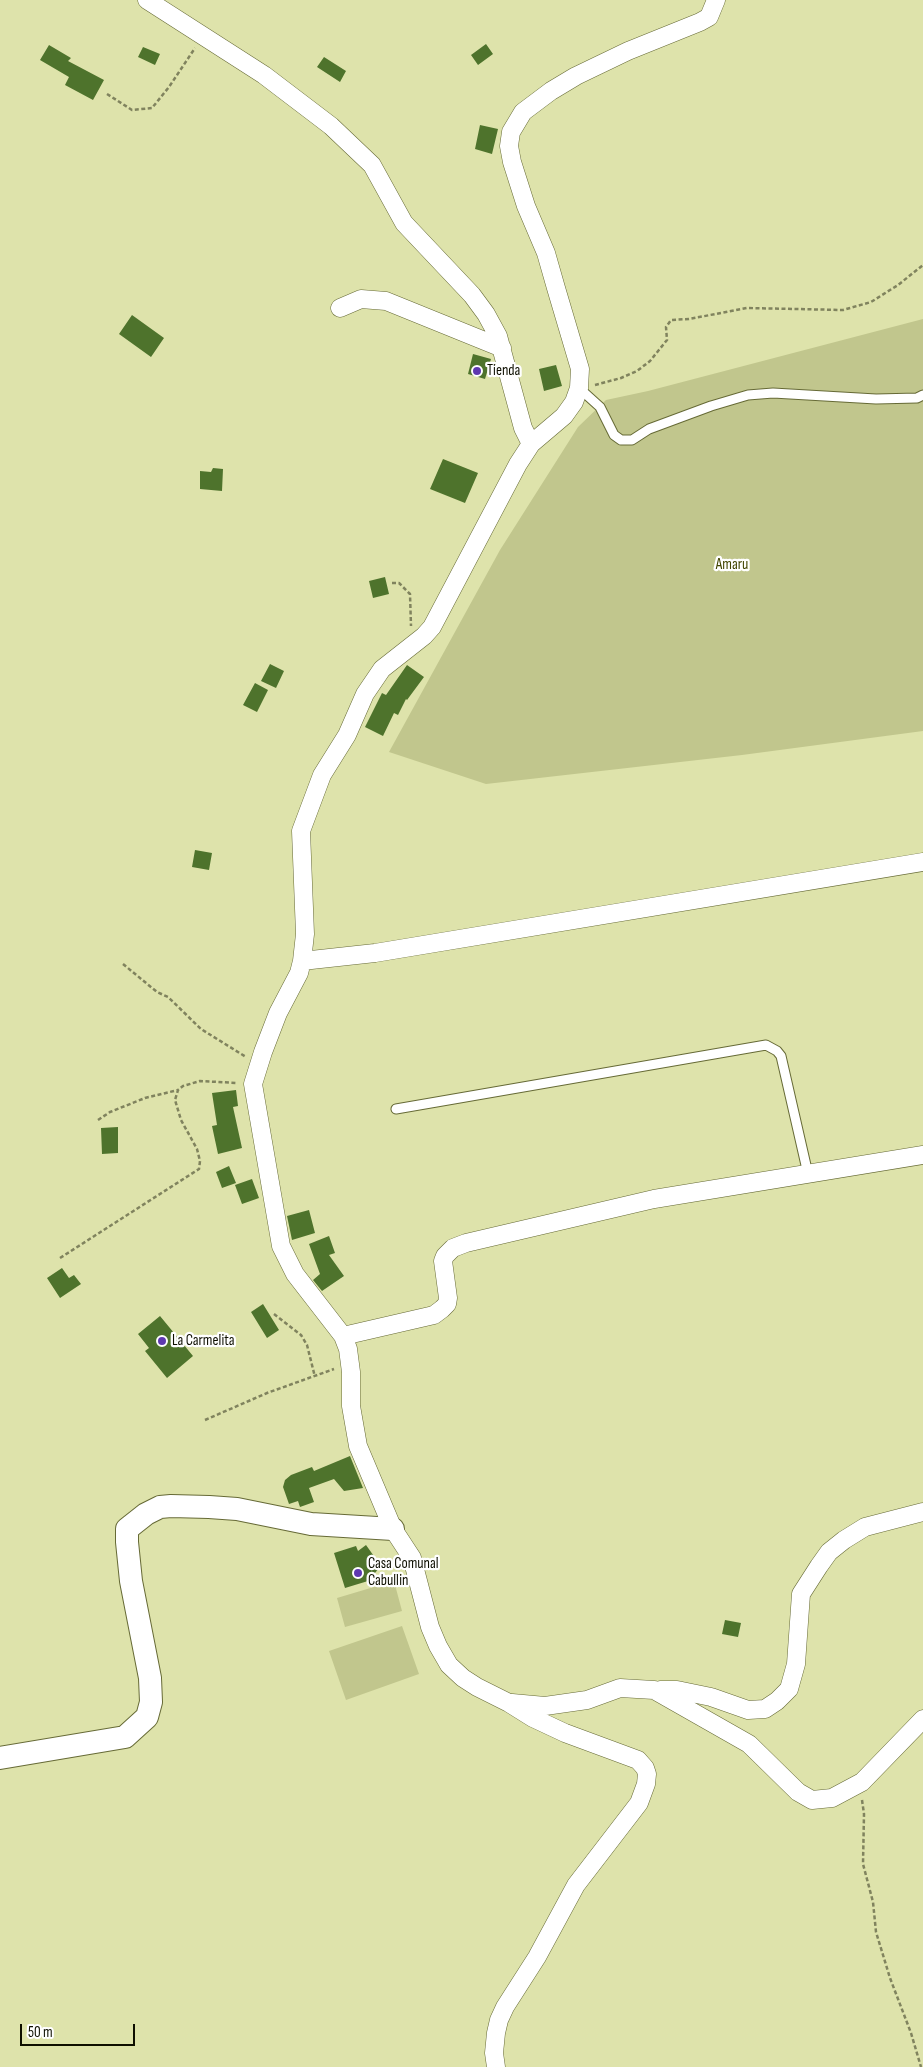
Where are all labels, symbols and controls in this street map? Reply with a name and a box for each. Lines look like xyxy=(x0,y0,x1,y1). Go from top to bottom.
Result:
place label: Tienda xyxy=(487,362,520,380)
marker: Tienda xyxy=(471,365,483,377)
park label: Amaru xyxy=(716,556,748,574)
place label: La Carmelita xyxy=(172,1332,235,1350)
marker: La Carmelita xyxy=(156,1335,168,1347)
place label: Casa Comunal Cabullin xyxy=(368,1555,439,1590)
marker: Casa Comunal Cabullin xyxy=(352,1567,364,1579)
scale bar xyxy=(22,2014,138,2046)
text: 50 m xyxy=(28,2023,53,2042)

